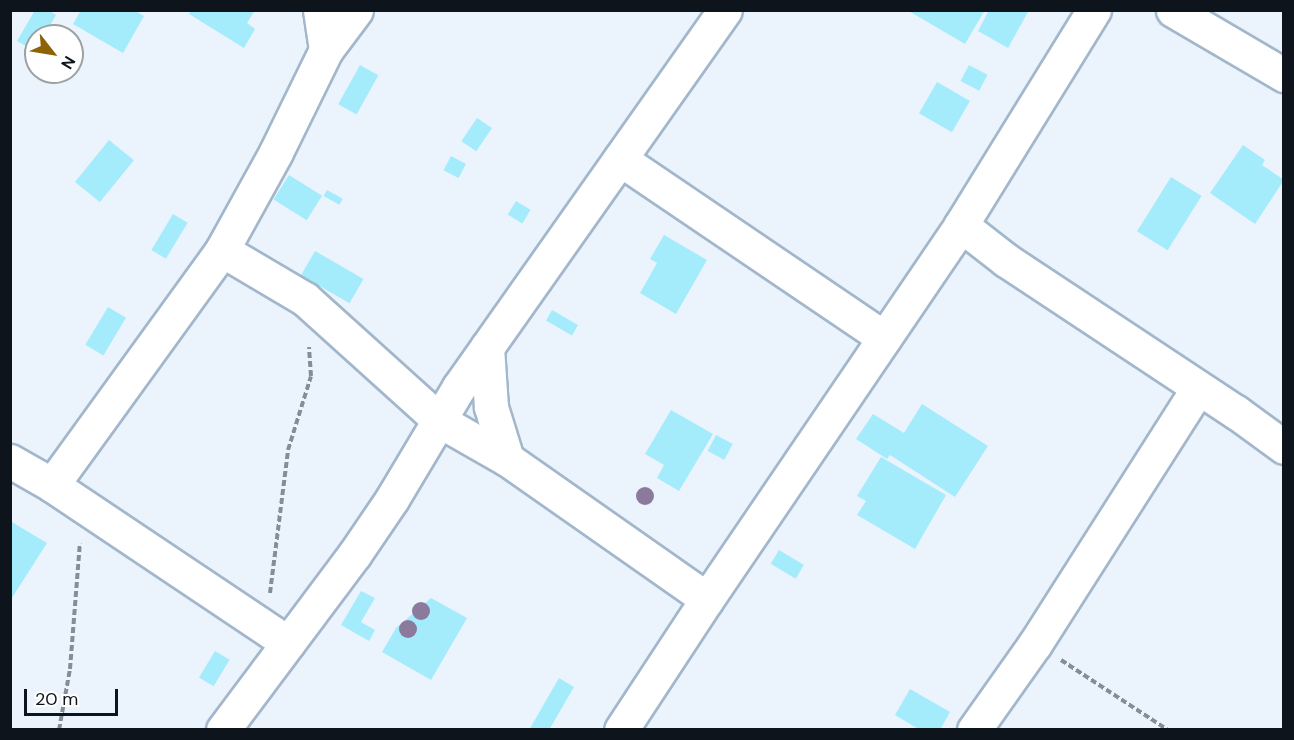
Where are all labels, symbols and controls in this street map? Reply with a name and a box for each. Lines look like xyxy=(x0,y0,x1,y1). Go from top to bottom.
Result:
north arrow xyxy=(24,24,84,84)
text: N xyxy=(56,52,80,73)
scale bar xyxy=(27,677,122,715)
text: 20 m xyxy=(35,687,78,711)

